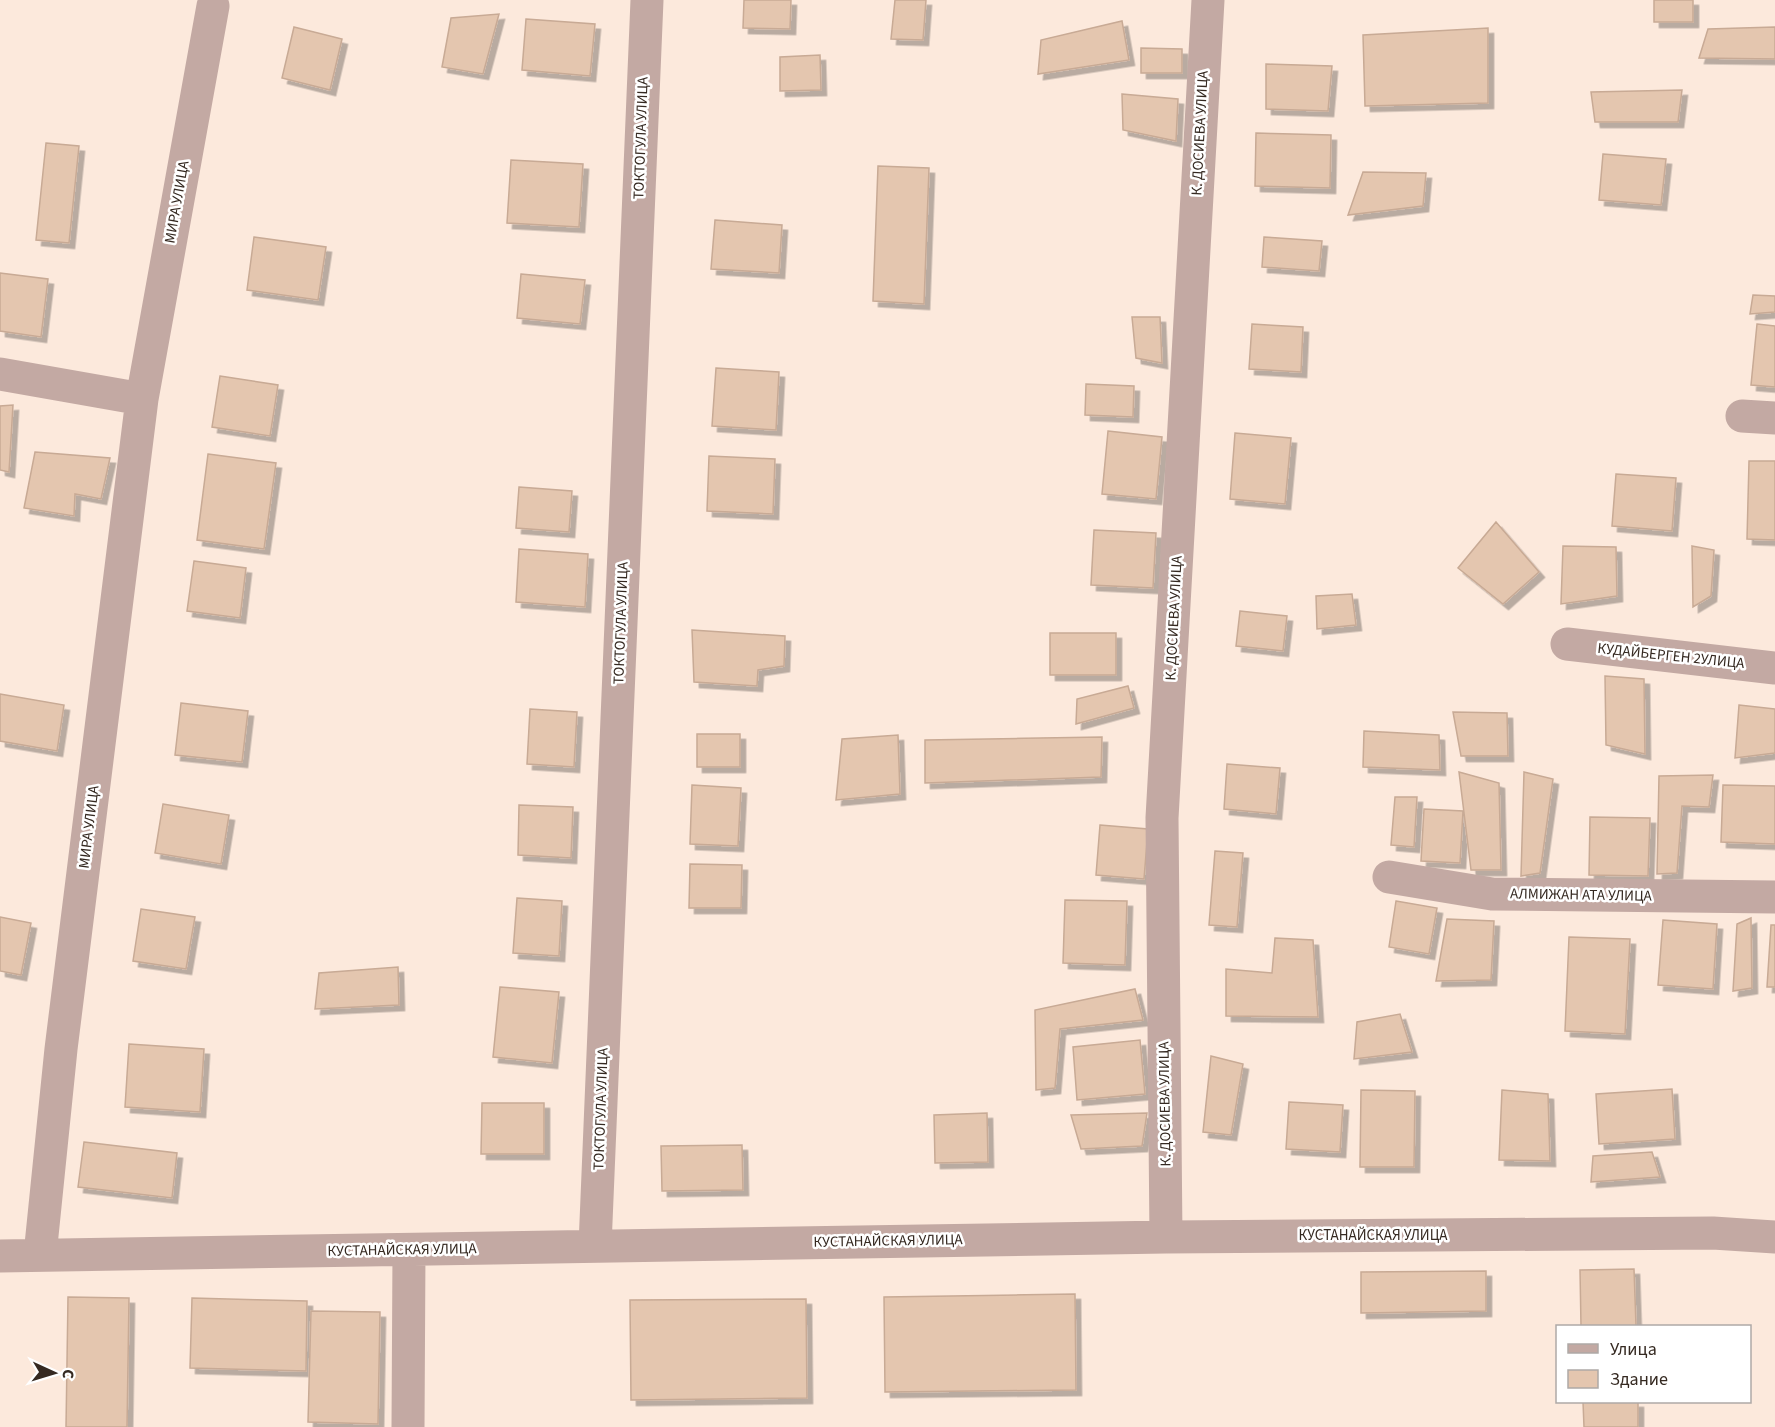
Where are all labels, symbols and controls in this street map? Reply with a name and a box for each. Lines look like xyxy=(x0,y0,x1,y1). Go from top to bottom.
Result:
street label: К. ДОСИЕВА УЛИЦА xyxy=(1186,69,1214,196)
street label: ТОКТОГУЛА УЛИЦА xyxy=(628,76,654,200)
street label: МИРА УЛИЦА xyxy=(159,158,195,245)
street label: К. ДОСИЕВА УЛИЦА xyxy=(1160,554,1188,681)
street label: ТОКТОГУЛА УЛИЦА xyxy=(608,561,634,685)
street label: КУДАЙБЕРГЕН 2УЛИЦА xyxy=(1596,638,1746,674)
street label: МИРА УЛИЦА xyxy=(73,783,105,870)
street label: АЛМИЖАН АТА УЛИЦА xyxy=(1510,883,1653,907)
street label: К. ДОСИЕВА УЛИЦА xyxy=(1153,1041,1177,1167)
street label: ТОКТОГУЛА УЛИЦА xyxy=(588,1047,614,1171)
street label: КУСТАНАЙСКАЯ УЛИЦА xyxy=(1298,1225,1448,1246)
street label: КУСТАНАЙСКАЯ УЛИЦА xyxy=(813,1229,964,1253)
street label: КУСТАНАЙСКАЯ УЛИЦА xyxy=(327,1238,478,1262)
legend xyxy=(1556,1325,1751,1403)
text: Улица xyxy=(1610,1337,1657,1362)
north arrow xyxy=(24,1343,84,1403)
text: Здание xyxy=(1610,1367,1668,1392)
text: С xyxy=(57,1369,79,1379)

